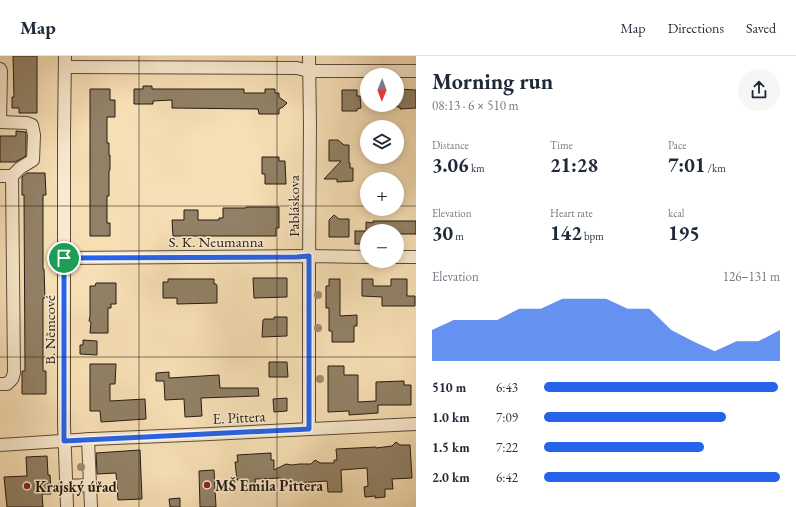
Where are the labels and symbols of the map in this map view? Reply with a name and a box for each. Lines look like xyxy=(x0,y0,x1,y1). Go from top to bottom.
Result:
north arrow xyxy=(360,68,404,112)
street label: Pabláskova xyxy=(284,175,303,237)
street label: S. K. Neumanna xyxy=(168,232,264,251)
pin xyxy=(47,241,81,275)
street label: B. Němcové xyxy=(40,295,59,365)
street label: E. Pittera xyxy=(212,406,266,428)
place label: MŠ Emila Pittera xyxy=(215,476,324,495)
place label: Krajský úřad xyxy=(35,477,118,496)
marker: MŠ Emila Pittera xyxy=(202,480,212,490)
marker: Krajský úřad xyxy=(22,481,32,491)

